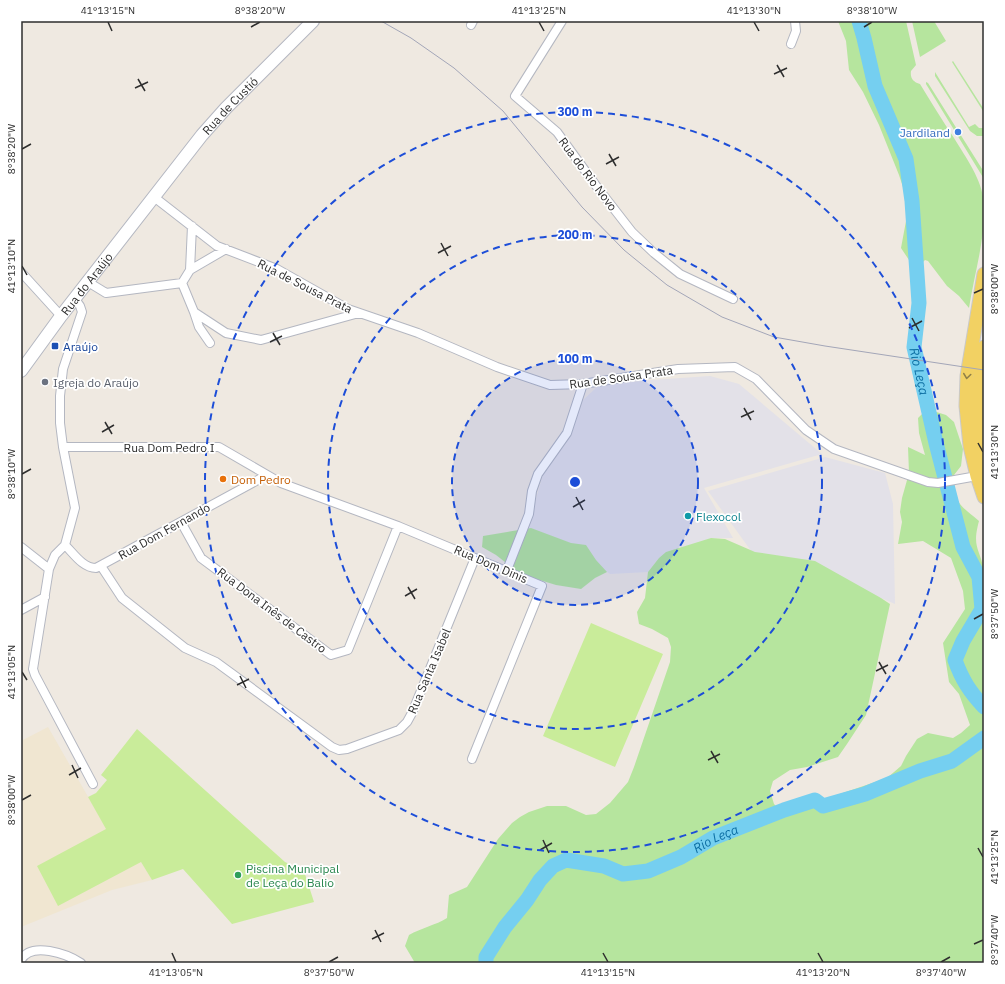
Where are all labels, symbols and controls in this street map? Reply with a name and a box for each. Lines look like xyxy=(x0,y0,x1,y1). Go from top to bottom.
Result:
text: 41°13'15"N xyxy=(81,4,135,17)
text: 8°38'20"W xyxy=(235,4,285,17)
text: 41°13'25"N xyxy=(512,4,566,17)
text: 41°13'30"N xyxy=(727,4,781,17)
text: 8°38'10"W xyxy=(847,4,897,17)
street label: Rua de Custió xyxy=(199,73,261,137)
text: 300 m xyxy=(557,104,593,119)
text: 8°38'20"W xyxy=(5,124,18,174)
place label: Jardiland xyxy=(900,125,950,140)
marker: Jardiland xyxy=(953,127,963,137)
street label: Rua do Rio Novo xyxy=(555,134,621,214)
text: 200 m xyxy=(557,227,593,242)
text: 41°13'10"N xyxy=(5,239,18,293)
street label: Rua do Araújo xyxy=(57,249,115,318)
street label: Rua de Sousa Prata xyxy=(255,256,355,317)
text: 8°38'00"W xyxy=(988,264,1001,314)
place label: Araújo xyxy=(63,339,98,354)
marker: Araújo xyxy=(50,341,60,351)
water label: Rio Leça xyxy=(906,346,933,397)
text: 100 m xyxy=(557,351,593,366)
street label: Rua de Sousa Prata xyxy=(568,362,674,392)
one-way arrow xyxy=(963,373,972,379)
place label: Igreja do Araújo xyxy=(53,375,139,390)
marker: Igreja do Araújo xyxy=(40,377,50,387)
text: 41°13'30"N xyxy=(988,425,1001,479)
street label: Rua Dom Pedro I xyxy=(123,440,215,455)
text: 8°38'10"W xyxy=(5,449,18,499)
place label: Dom Pedro xyxy=(231,472,291,487)
marker: Dom Pedro xyxy=(218,474,228,484)
centre of rings xyxy=(568,475,582,489)
street label: Rua Dom Fernando xyxy=(115,499,213,563)
place label: Flexocol xyxy=(696,509,741,524)
marker: Flexocol xyxy=(683,511,693,521)
street label: Rua Dom Dinis xyxy=(452,542,530,586)
street label: Rua Dona Inês de Castro xyxy=(214,564,330,656)
text: 8°37'50"W xyxy=(988,589,1001,639)
street label: Rua Santa Isabel xyxy=(404,626,454,716)
text: 41°13'05"N xyxy=(5,645,18,699)
text: 8°38'00"W xyxy=(5,775,18,825)
water label: Rio Leça xyxy=(690,820,741,857)
text: 41°13'25"N xyxy=(988,830,1001,884)
place label: Piscina Municipal de Leça do Balio xyxy=(246,861,339,890)
marker: Piscina Municipal de Leça do Balio xyxy=(233,870,243,880)
text: 8°37'40"W xyxy=(988,915,1001,965)
text: 41°13'05"N xyxy=(149,966,203,979)
text: 8°37'50"W xyxy=(304,966,354,979)
text: 41°13'15"N xyxy=(581,966,635,979)
text: 41°13'20"N xyxy=(796,966,850,979)
text: 8°37'40"W xyxy=(916,966,966,979)

